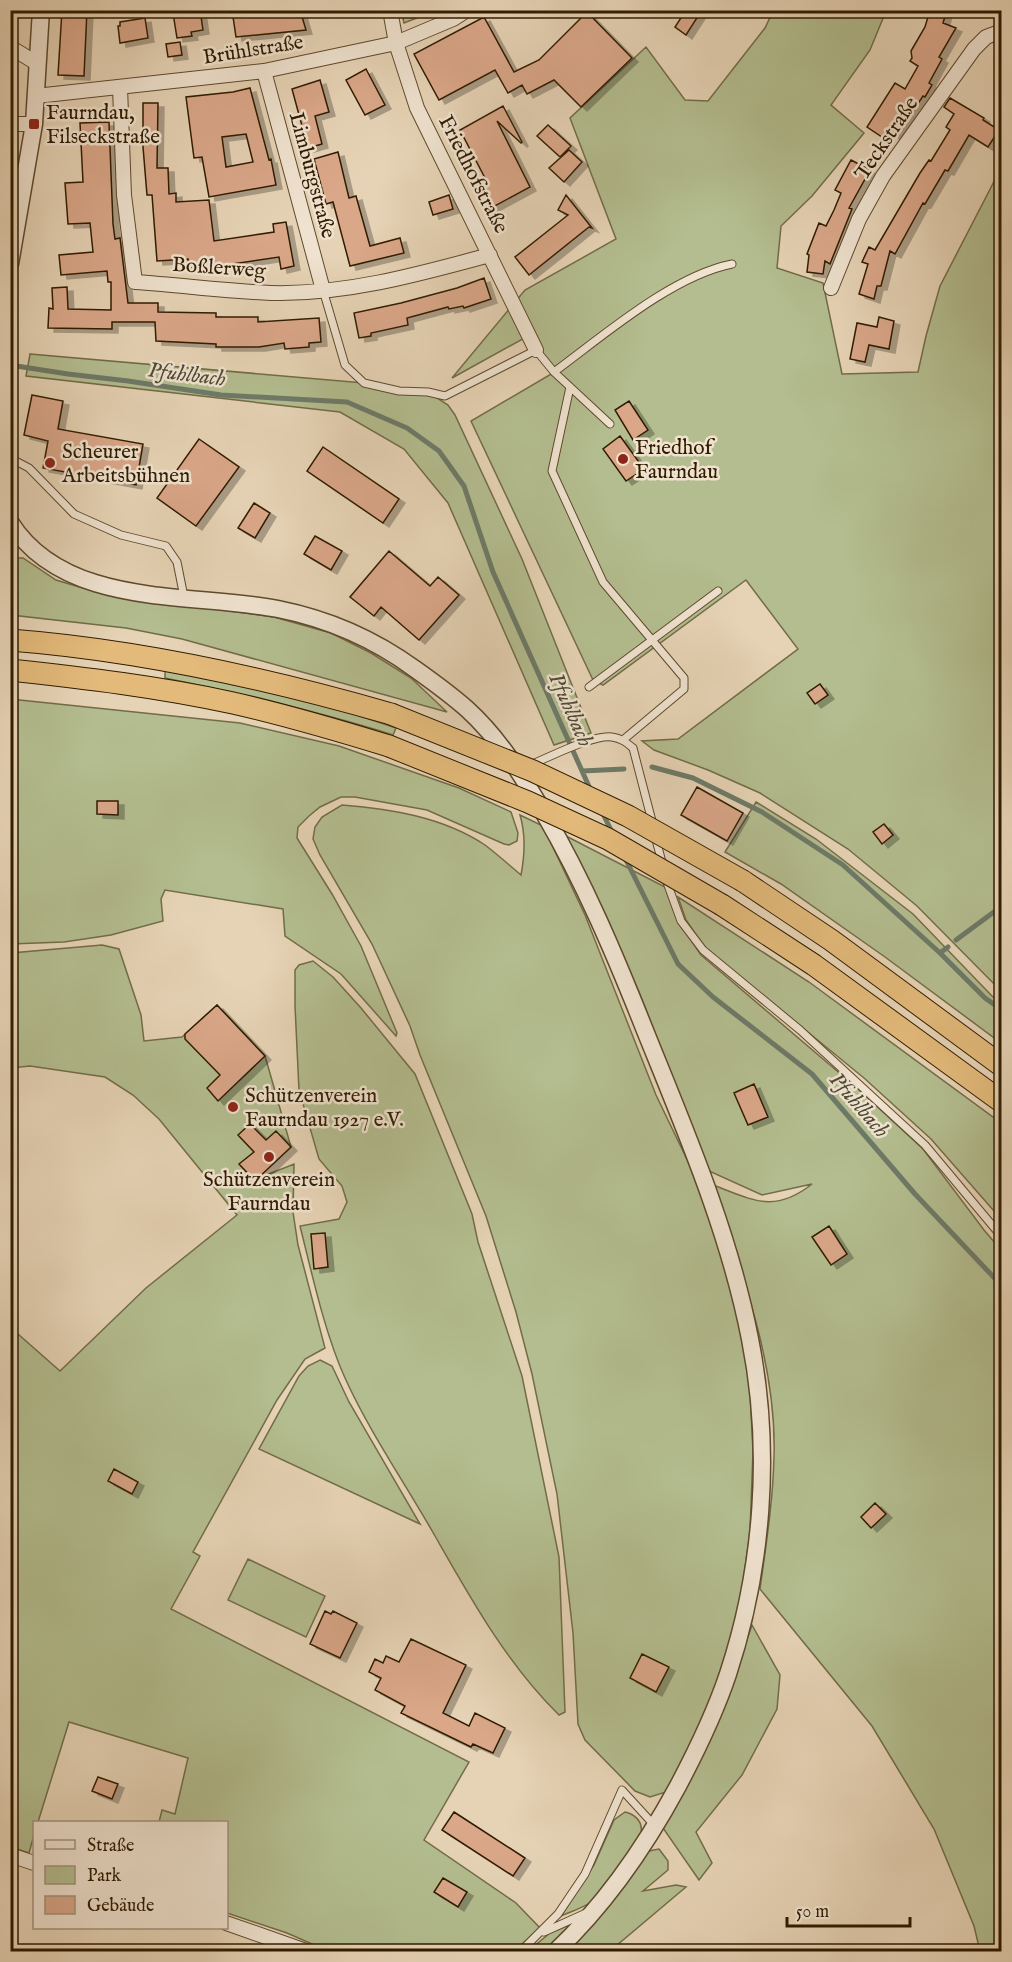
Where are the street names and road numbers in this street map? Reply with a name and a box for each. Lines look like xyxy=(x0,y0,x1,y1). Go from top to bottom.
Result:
street label: Brühlstraße xyxy=(201,29,306,72)
street label: Teckstraße xyxy=(849,92,925,186)
street label: Limburgstraße xyxy=(282,109,341,242)
street label: Friedhofstraße xyxy=(431,111,514,239)
street label: Boßlerweg xyxy=(171,252,267,285)

